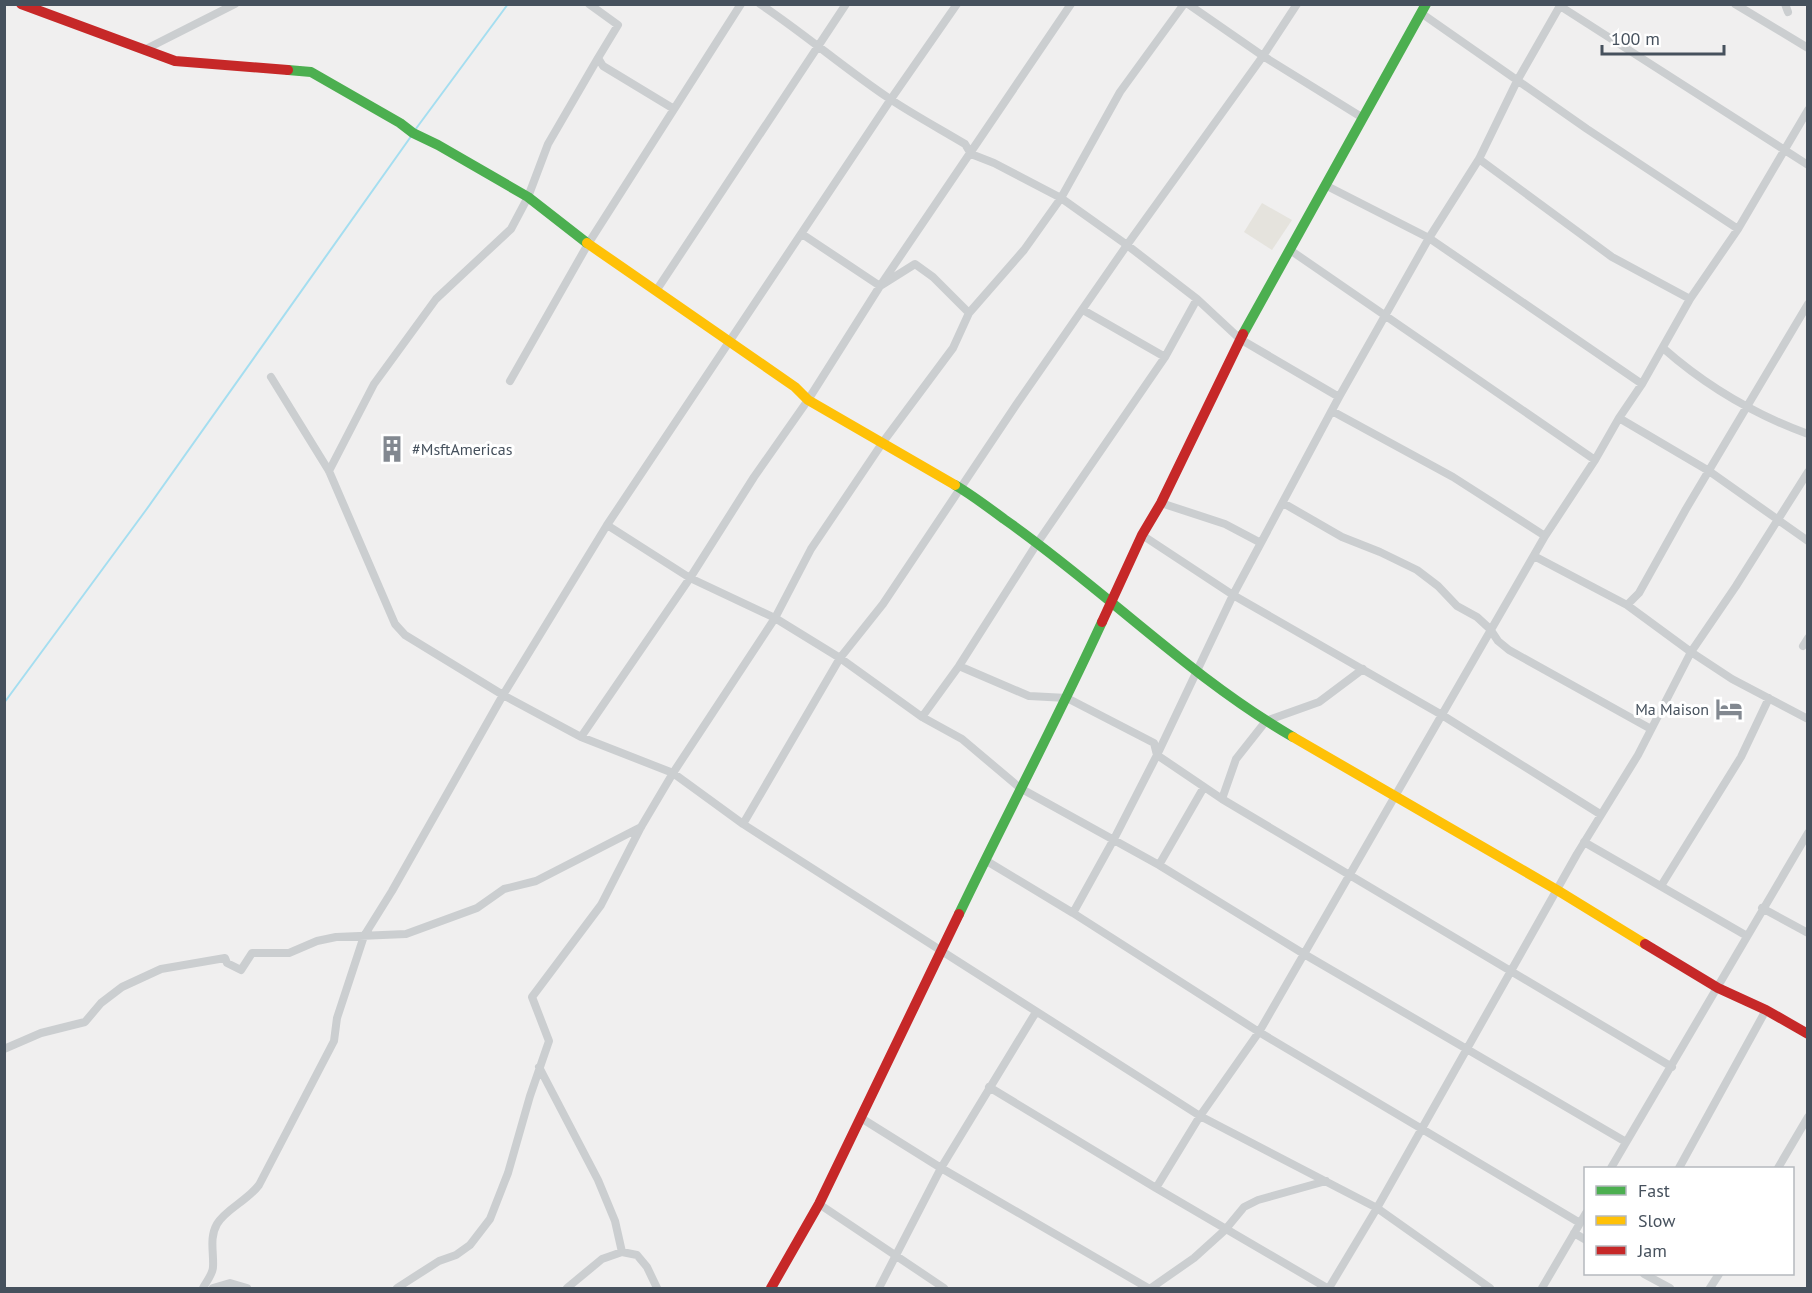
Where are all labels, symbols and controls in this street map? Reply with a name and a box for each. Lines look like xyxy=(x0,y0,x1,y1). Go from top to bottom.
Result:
scale bar xyxy=(1602,18,1724,56)
text: 100 m xyxy=(1611,27,1660,50)
building icon: #MsftAmericas xyxy=(377,434,407,464)
place label: #MsftAmericas xyxy=(412,439,513,459)
hotel icon: Ma Maison xyxy=(1714,694,1744,724)
place label: Ma Maison xyxy=(1635,699,1709,719)
legend xyxy=(1584,1167,1794,1275)
text: Fast xyxy=(1638,1179,1670,1202)
text: Slow xyxy=(1638,1209,1676,1232)
text: Jam xyxy=(1637,1239,1667,1262)

